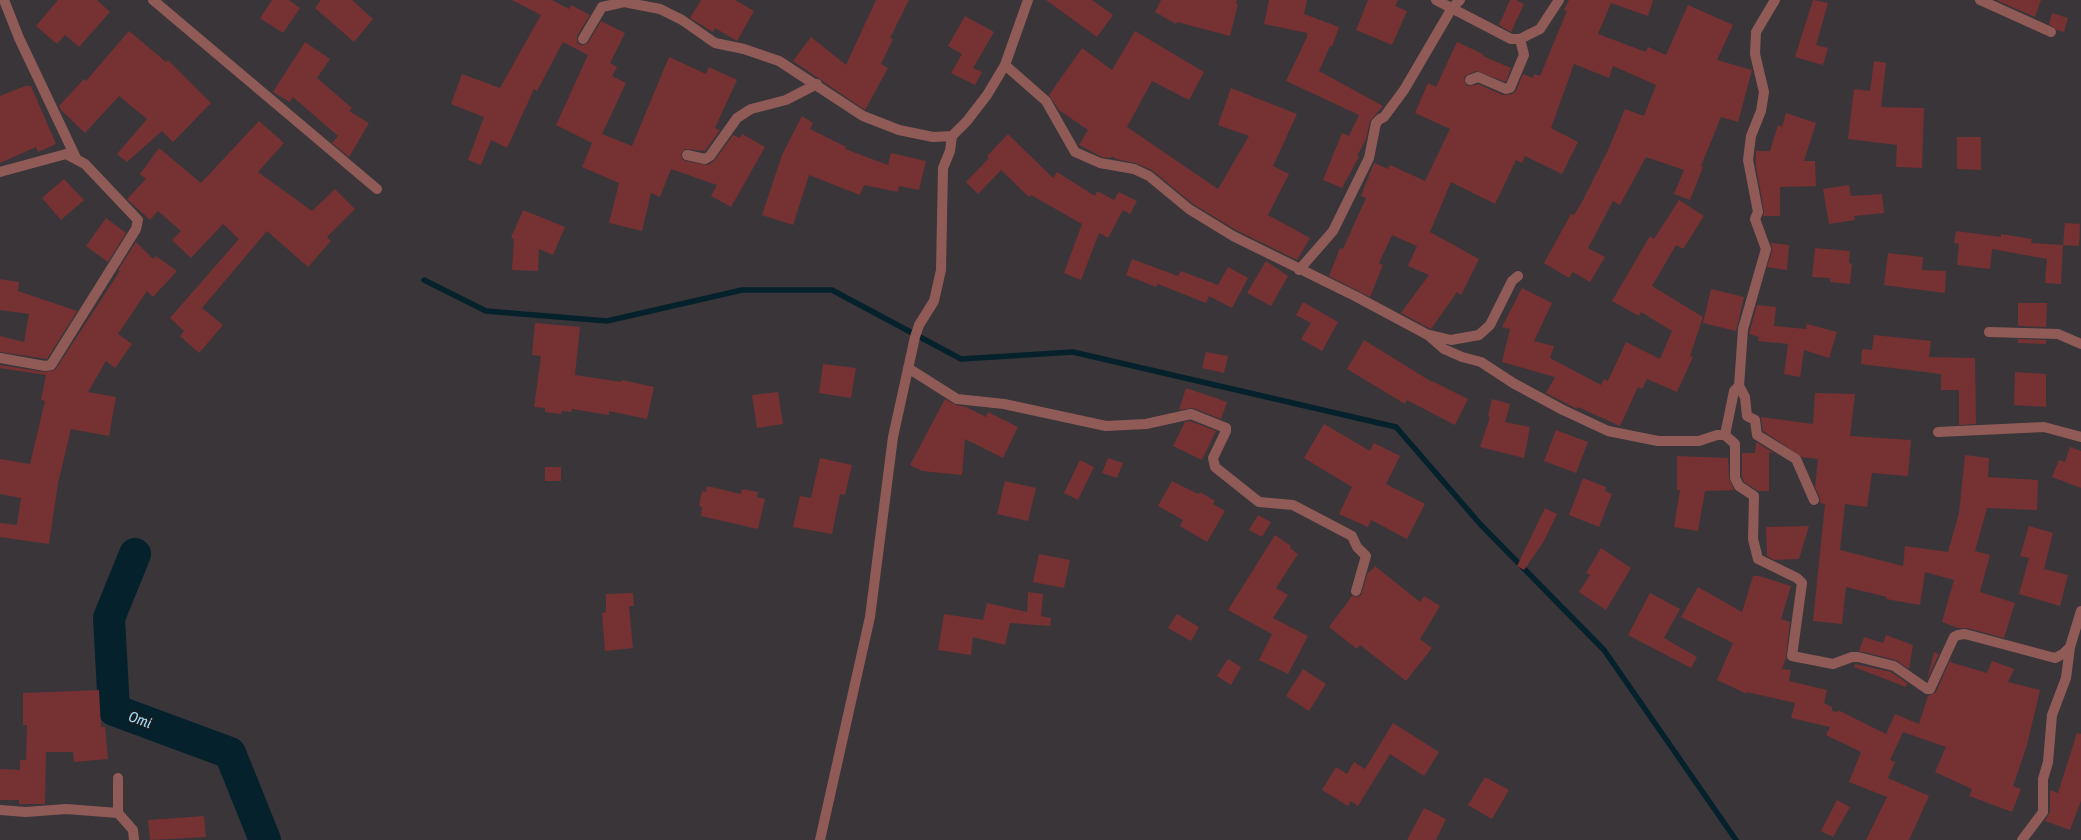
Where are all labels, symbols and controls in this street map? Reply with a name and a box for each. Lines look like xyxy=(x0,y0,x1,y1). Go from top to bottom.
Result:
water label: Omi xyxy=(126,708,154,732)

